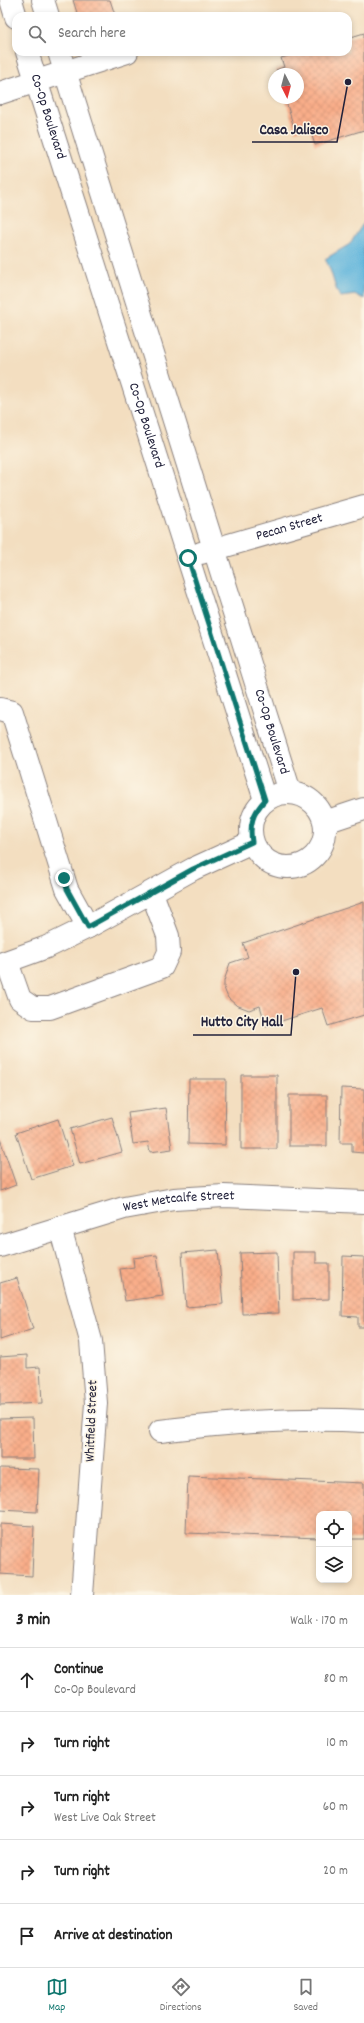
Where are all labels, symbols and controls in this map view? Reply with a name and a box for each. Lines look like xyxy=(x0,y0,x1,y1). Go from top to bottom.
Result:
search box xyxy=(12,12,352,56)
icon: search xyxy=(26,23,48,45)
text: Search here xyxy=(58,23,126,45)
north arrow xyxy=(268,68,304,104)
street label: Co-Op Boulevard xyxy=(25,72,71,162)
callout: Casa Jalisco xyxy=(252,115,337,142)
text: Casa Jalisco xyxy=(259,120,329,142)
street label: Co-Op Boulevard xyxy=(123,380,169,471)
street label: Pecan Street xyxy=(254,508,325,547)
route start xyxy=(179,549,197,567)
street label: Co-Op Boulevard xyxy=(248,687,294,777)
route end xyxy=(55,869,73,887)
callout: Hutto City Hall xyxy=(193,1008,291,1035)
text: Hutto City Hall xyxy=(201,1012,284,1034)
street label: West Metcalfe Street xyxy=(122,1186,235,1218)
street label: Whitfield Street xyxy=(81,1380,103,1462)
map controls xyxy=(316,1511,352,1583)
button: locate xyxy=(316,1511,352,1547)
button: layers xyxy=(316,1547,352,1583)
text: 3 min xyxy=(16,1609,50,1633)
text: Walk · 170 m xyxy=(290,1612,348,1631)
text: Continue xyxy=(54,1659,103,1681)
icon: ahead xyxy=(16,1669,38,1691)
text: 80 m xyxy=(324,1670,348,1689)
text: Co-Op Boulevard xyxy=(54,1681,136,1700)
icon: right xyxy=(16,1733,38,1755)
text: Turn right xyxy=(54,1733,110,1755)
text: 10 m xyxy=(326,1734,348,1753)
text: Turn right xyxy=(54,1787,110,1809)
icon: right xyxy=(16,1797,38,1819)
text: 60 m xyxy=(323,1798,348,1817)
text: West Live Oak Street xyxy=(54,1809,156,1828)
icon: right xyxy=(16,1861,38,1883)
text: Turn right xyxy=(54,1861,110,1883)
text: 20 m xyxy=(323,1862,348,1881)
icon: arrive xyxy=(16,1925,38,1947)
text: Arrive at destination xyxy=(54,1925,172,1947)
tab: Map xyxy=(46,1976,68,2016)
tab: Directions xyxy=(160,1976,202,2016)
tab: Saved xyxy=(293,1976,318,2016)

